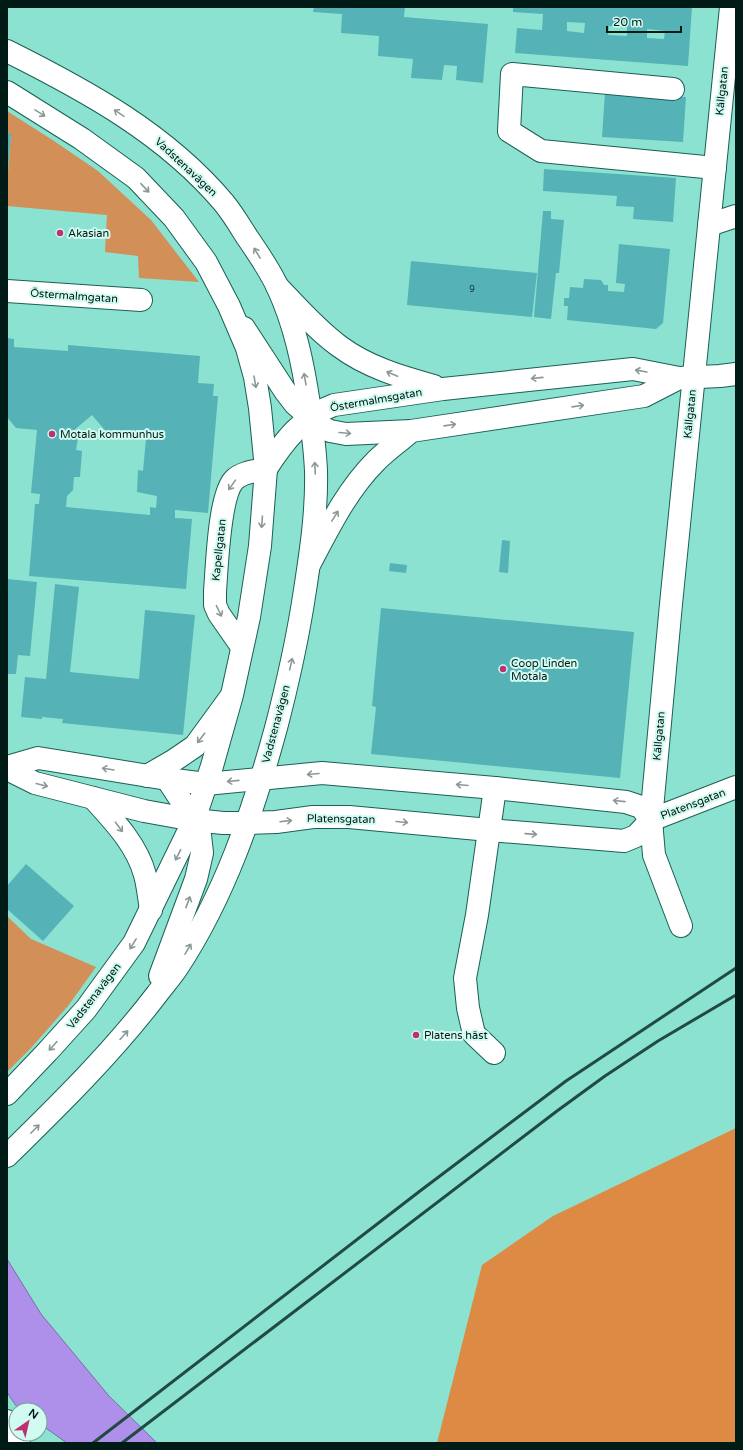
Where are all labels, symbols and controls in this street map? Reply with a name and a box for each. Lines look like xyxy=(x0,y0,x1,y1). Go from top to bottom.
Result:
scale bar xyxy=(607,8,681,34)
text: 20 m xyxy=(613,15,642,29)
street label: Källgatan xyxy=(713,66,731,116)
one-way arrow xyxy=(34,109,45,117)
one-way arrow xyxy=(114,109,125,117)
street label: Vadstenavägen xyxy=(152,135,220,199)
one-way arrow xyxy=(141,183,150,194)
place label: Akasian xyxy=(68,227,109,240)
marker: Akasian xyxy=(55,228,65,238)
one-way arrow xyxy=(253,247,261,259)
house number: 9 xyxy=(469,284,475,295)
street label: Östermalmgatan xyxy=(30,286,118,306)
one-way arrow xyxy=(635,366,648,374)
one-way arrow xyxy=(387,369,399,377)
one-way arrow xyxy=(301,373,309,386)
one-way arrow xyxy=(252,375,260,388)
one-way arrow xyxy=(531,375,544,382)
street label: Östermalmsgatan xyxy=(329,386,423,414)
street label: Källgatan xyxy=(681,389,699,439)
one-way arrow xyxy=(571,402,584,410)
one-way arrow xyxy=(443,421,456,429)
place label: Motala kommunhus xyxy=(60,428,164,441)
marker: Motala kommunhus xyxy=(47,429,57,439)
one-way arrow xyxy=(338,429,351,437)
one-way arrow xyxy=(312,462,319,475)
one-way arrow xyxy=(228,479,236,490)
one-way arrow xyxy=(331,511,339,522)
one-way arrow xyxy=(258,515,265,528)
street label: Kapellgatan xyxy=(209,518,229,582)
one-way arrow xyxy=(216,605,223,617)
place label: Coop Linden Motala xyxy=(511,657,577,683)
one-way arrow xyxy=(288,658,296,671)
marker: Coop Linden Motala xyxy=(498,664,508,674)
street label: Vadstenavägen xyxy=(259,684,293,764)
street label: Källgatan xyxy=(650,711,668,761)
one-way arrow xyxy=(196,733,205,744)
one-way arrow xyxy=(102,765,115,773)
one-way arrow xyxy=(307,770,320,777)
one-way arrow xyxy=(227,778,240,785)
one-way arrow xyxy=(36,782,49,789)
one-way arrow xyxy=(456,782,469,789)
street label: Platensgatan xyxy=(659,786,727,822)
one-way arrow xyxy=(613,797,626,805)
street label: Platensgatan xyxy=(307,812,375,826)
one-way arrow xyxy=(279,817,292,824)
one-way arrow xyxy=(395,819,408,826)
one-way arrow xyxy=(115,822,123,833)
one-way arrow xyxy=(524,830,537,837)
one-way arrow xyxy=(174,849,181,861)
one-way arrow xyxy=(184,896,192,908)
one-way arrow xyxy=(129,938,137,949)
one-way arrow xyxy=(184,943,192,955)
street label: Vadstenavägen xyxy=(64,960,124,1032)
one-way arrow xyxy=(120,1029,129,1040)
place label: Platens häst xyxy=(424,1029,488,1042)
marker: Platens häst xyxy=(411,1030,421,1040)
one-way arrow xyxy=(49,1041,58,1051)
one-way arrow xyxy=(30,1124,40,1134)
north arrow xyxy=(8,1402,48,1442)
text: N xyxy=(26,1406,41,1422)

